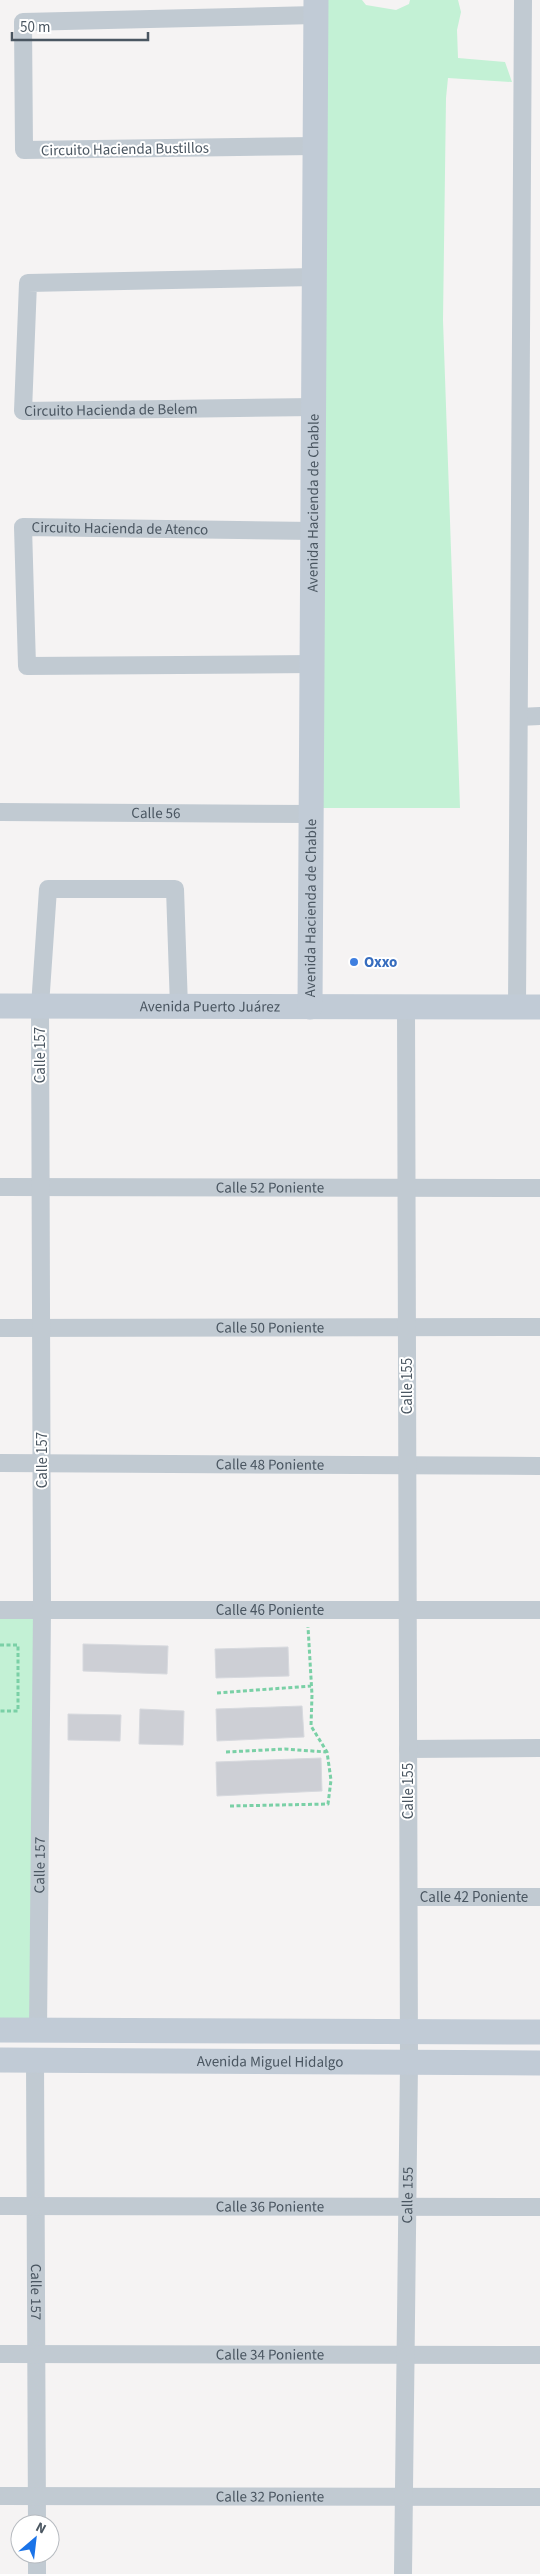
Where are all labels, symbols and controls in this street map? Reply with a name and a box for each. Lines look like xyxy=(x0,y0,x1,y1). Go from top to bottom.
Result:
scale bar xyxy=(12,10,149,42)
text: 50 m xyxy=(20,17,50,38)
street label: Circuito Hacienda Bustillos xyxy=(41,138,209,161)
street label: Circuito Hacienda de Belem xyxy=(24,399,198,422)
street label: Avenida Hacienda de Chable xyxy=(302,414,325,592)
street label: Circuito Hacienda de Atenco xyxy=(32,517,208,541)
street label: Calle 56 xyxy=(131,803,181,824)
street label: Avenida Hacienda de Chable xyxy=(300,819,322,997)
place label: Oxxo xyxy=(364,952,397,973)
marker: Oxxo xyxy=(348,956,360,968)
street label: Avenida Puerto Juárez xyxy=(140,996,280,1018)
street label: Calle 157 xyxy=(30,1027,51,1083)
street label: Calle 52 Poniente xyxy=(216,1177,324,1199)
street label: Calle 50 Poniente xyxy=(216,1317,324,1339)
street label: Calle 155 xyxy=(397,1358,418,1414)
street label: Calle 157 xyxy=(32,1432,53,1488)
street label: Calle 48 Poniente xyxy=(216,1454,324,1476)
street label: Calle 46 Poniente xyxy=(216,1600,324,1621)
street label: Calle 155 xyxy=(398,1763,419,1819)
street label: Calle 157 xyxy=(29,1837,51,1893)
street label: Calle 42 Poniente xyxy=(420,1887,528,1908)
street label: Avenida Miguel Hidalgo xyxy=(197,2051,343,2073)
street label: Calle 155 xyxy=(397,2167,419,2223)
street label: Calle 36 Poniente xyxy=(216,2196,324,2218)
street label: Calle 157 xyxy=(25,2264,46,2320)
street label: Calle 34 Poniente xyxy=(216,2344,324,2366)
street label: Calle 32 Poniente xyxy=(216,2486,324,2508)
north arrow xyxy=(10,2514,60,2564)
text: N xyxy=(32,2517,49,2539)

